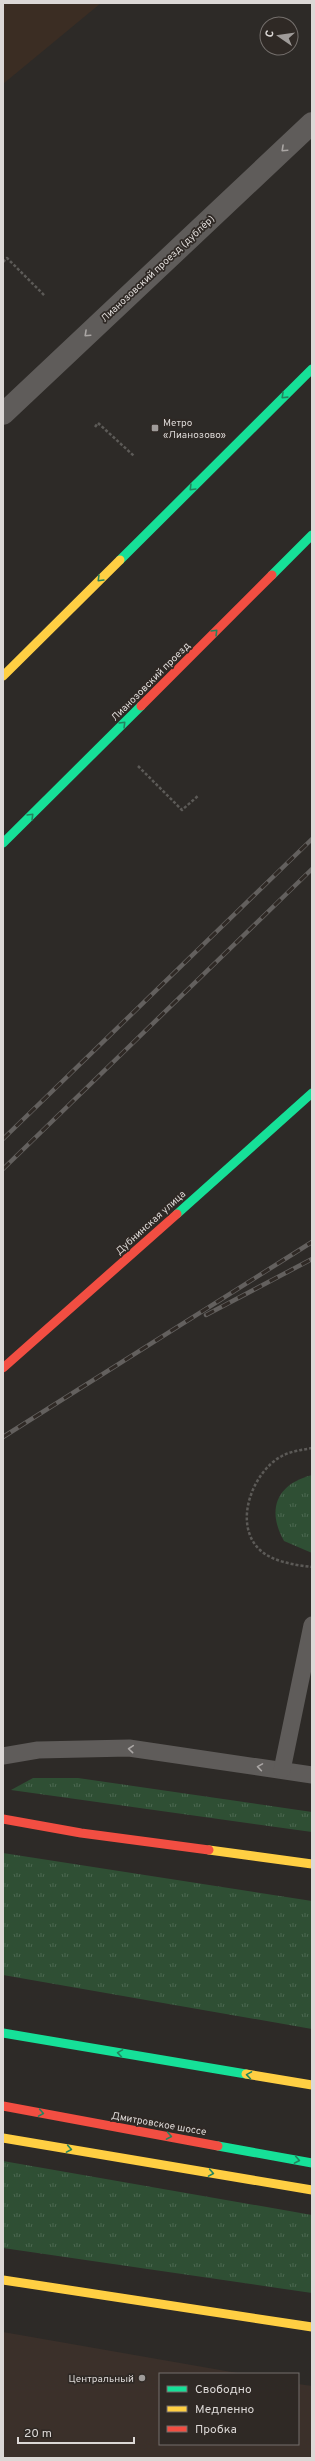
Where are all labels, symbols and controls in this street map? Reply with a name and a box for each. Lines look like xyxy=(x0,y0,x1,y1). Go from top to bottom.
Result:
north arrow xyxy=(259,16,299,56)
text: С xyxy=(263,29,278,39)
one-way arrow xyxy=(281,145,288,152)
street label: Лианозовский проезд (дублёр) xyxy=(98,213,218,325)
one-way arrow xyxy=(84,330,92,337)
one-way arrow xyxy=(281,391,289,399)
place label: Метро «Лианозово» xyxy=(163,417,226,442)
marker: Метро «Лианозово» xyxy=(150,423,160,433)
one-way arrow xyxy=(189,483,197,491)
one-way arrow xyxy=(97,575,105,582)
one-way arrow xyxy=(210,629,218,637)
street label: Лианозовский проезд xyxy=(109,639,194,724)
one-way arrow xyxy=(118,721,126,729)
one-way arrow xyxy=(26,813,34,821)
street label: Дубнинская улица xyxy=(113,1188,189,1258)
one-way arrow xyxy=(128,1744,134,1753)
one-way arrow xyxy=(257,1763,263,1772)
one-way arrow xyxy=(117,2050,124,2058)
one-way arrow xyxy=(246,2071,252,2080)
one-way arrow xyxy=(38,2108,44,2116)
street label: Дмитровское шоссе xyxy=(110,2110,207,2139)
one-way arrow xyxy=(166,2132,172,2140)
one-way arrow xyxy=(66,2144,72,2153)
one-way arrow xyxy=(294,2155,300,2164)
one-way arrow xyxy=(208,2168,214,2177)
place label: Центральный xyxy=(68,2373,134,2386)
marker: Центральный xyxy=(137,2373,147,2383)
legend xyxy=(159,2373,299,2445)
text: Свободно xyxy=(195,2382,252,2398)
text: Медленно xyxy=(195,2402,255,2418)
scale bar xyxy=(18,2419,134,2445)
text: Пробка xyxy=(195,2422,237,2438)
text: 20 m xyxy=(24,2426,52,2442)

